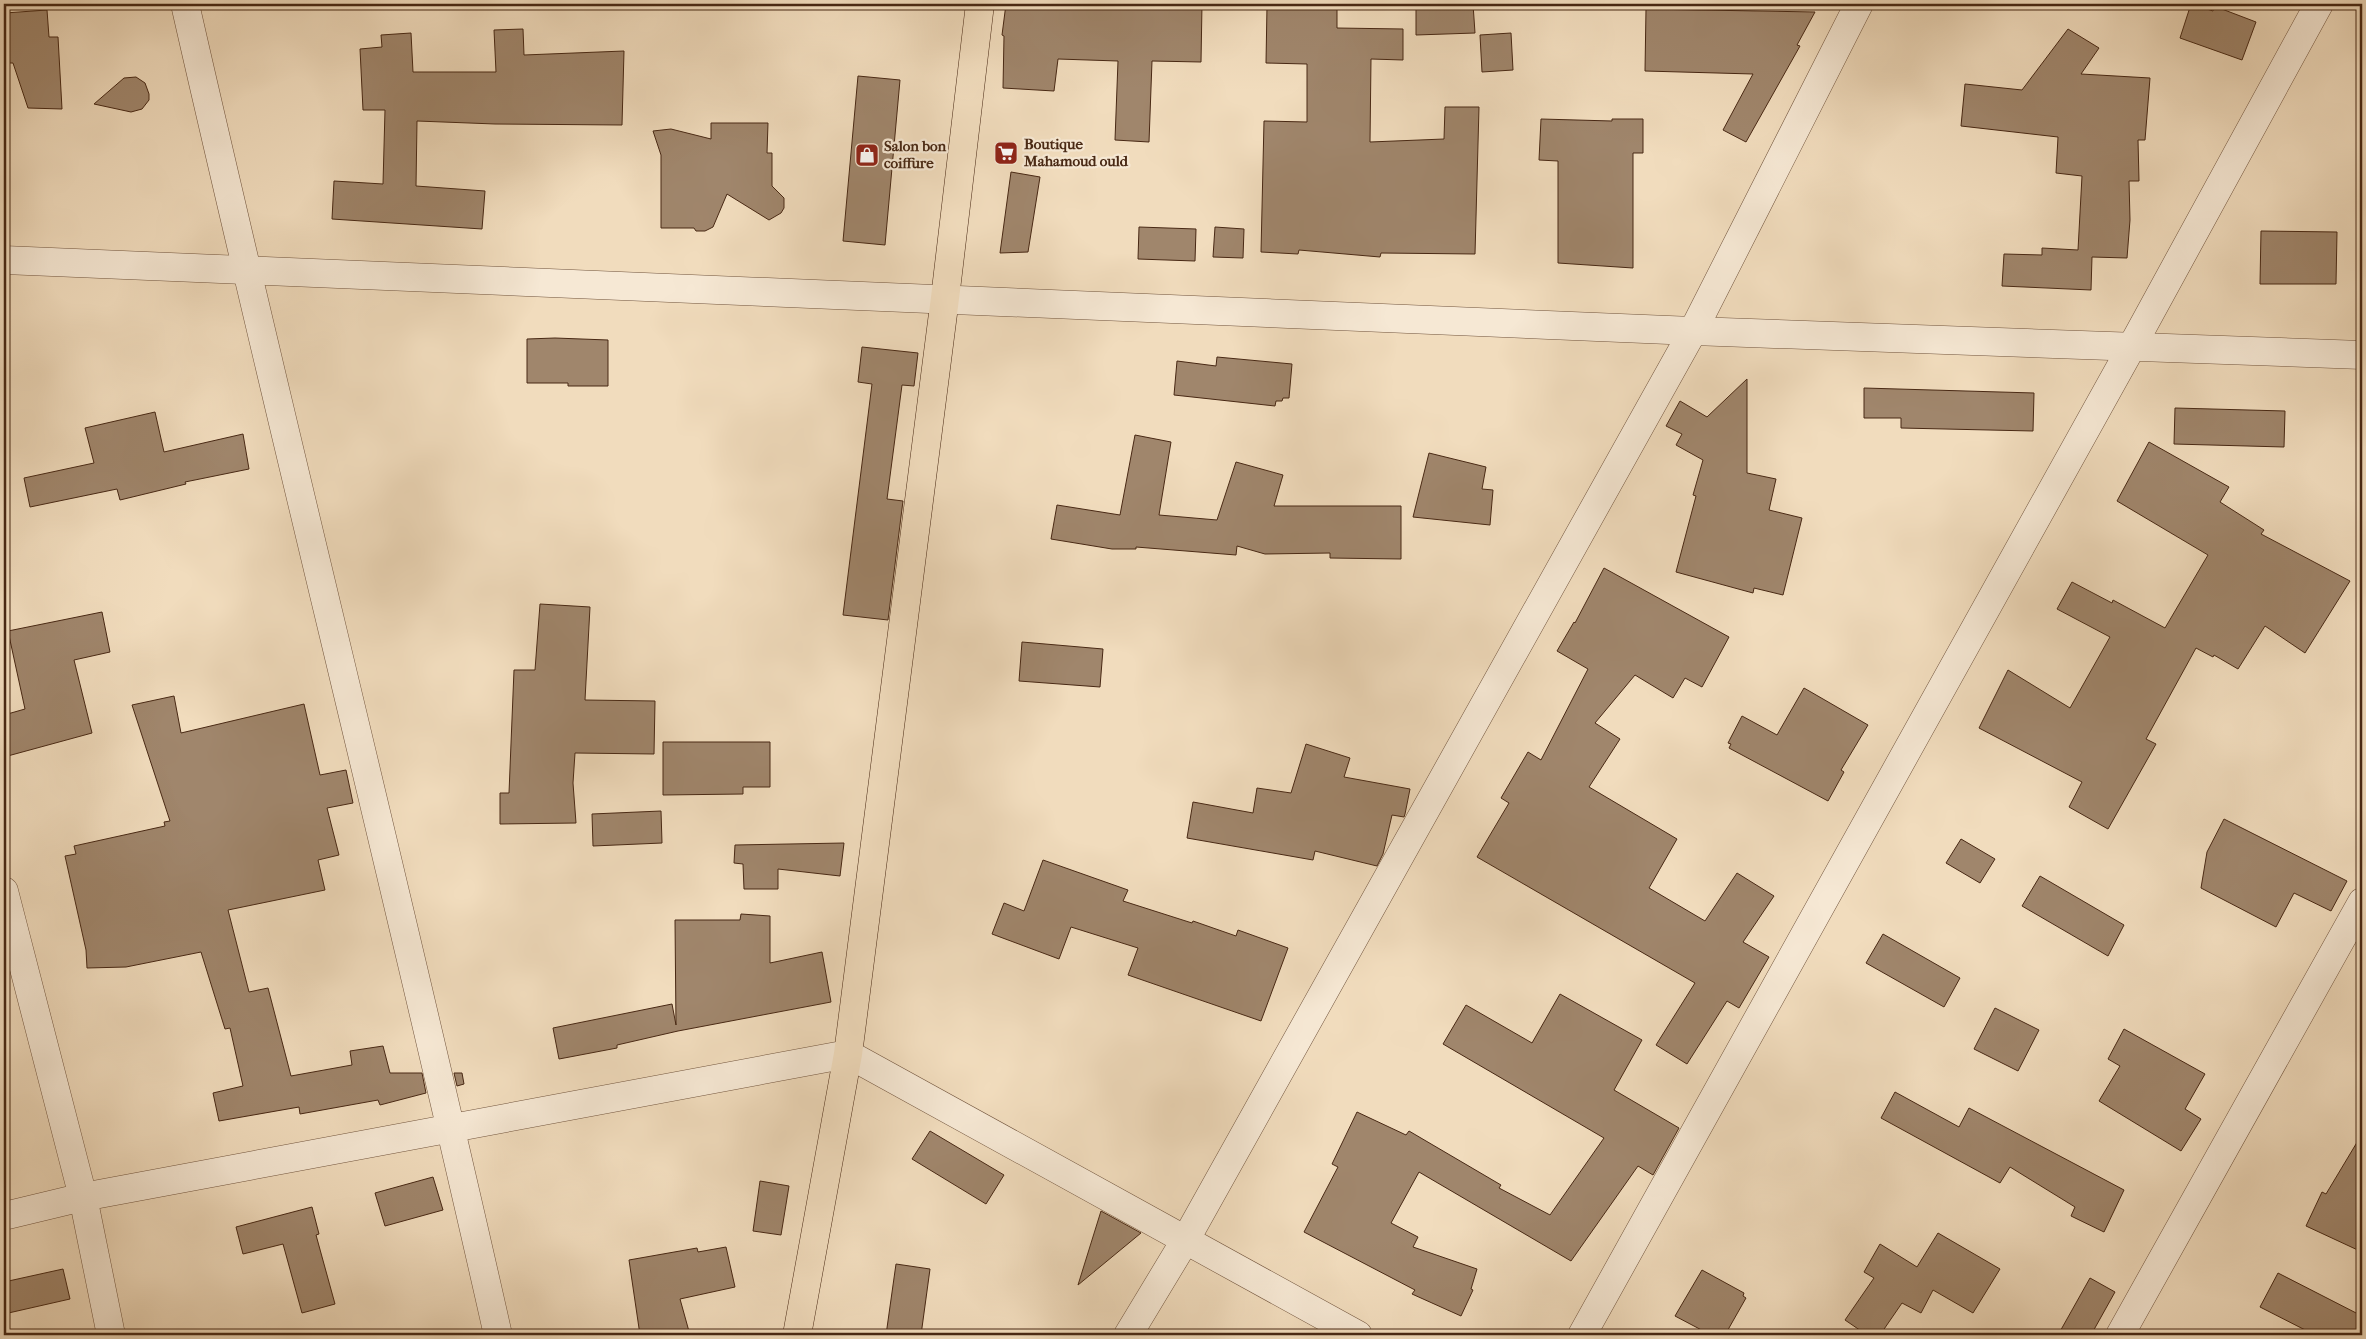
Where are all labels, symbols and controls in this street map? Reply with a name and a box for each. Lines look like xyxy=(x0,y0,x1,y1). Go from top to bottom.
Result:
place label: Boutique Mahamoud ould xyxy=(1023,135,1129,170)
place label: Salon bon coiffure xyxy=(884,137,947,172)
supermarket icon: Boutique Mahamoud ould xyxy=(993,140,1019,166)
shop icon: Salon bon coiffure xyxy=(854,142,880,168)

